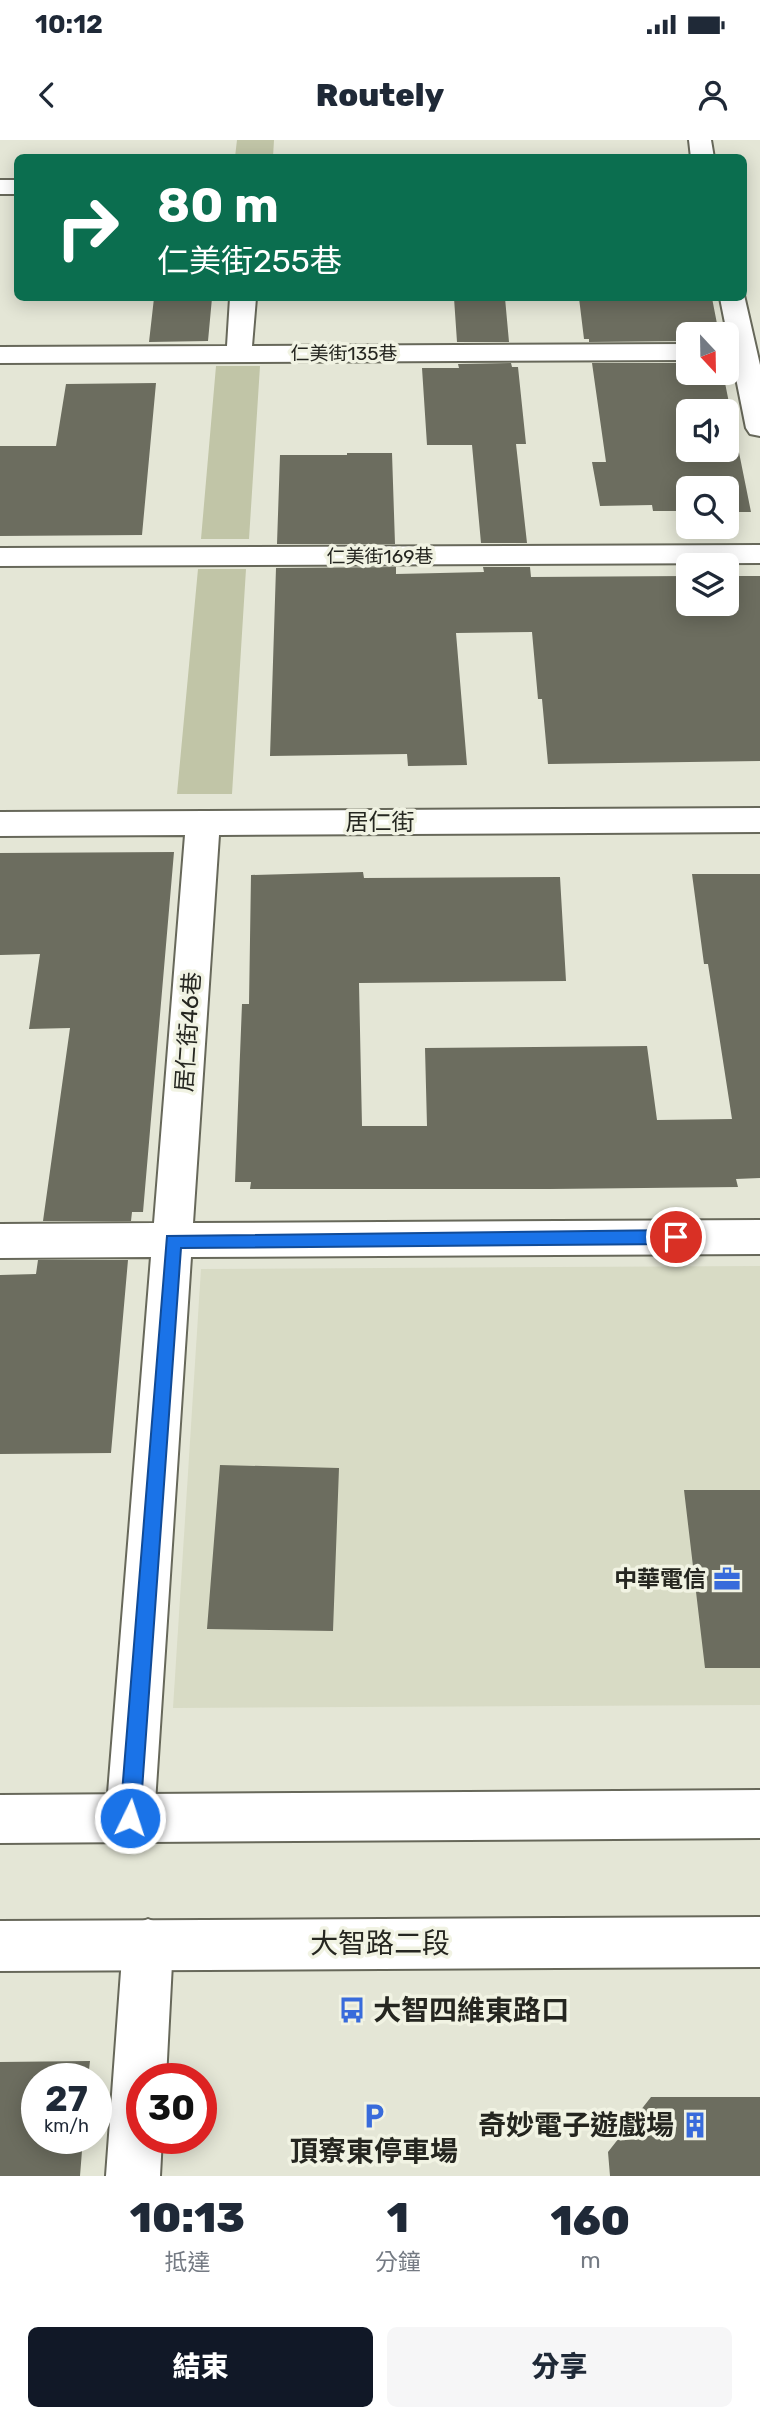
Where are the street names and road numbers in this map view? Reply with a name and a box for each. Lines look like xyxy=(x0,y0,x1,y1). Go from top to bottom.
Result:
street label: 仁美街135巷 xyxy=(291,342,397,365)
street label: 仁美街169巷 xyxy=(327,545,433,568)
street label: 居仁街 xyxy=(346,808,415,836)
street label: 居仁街46巷 xyxy=(170,971,206,1093)
street label: 大智路二段 xyxy=(310,1927,450,1960)

